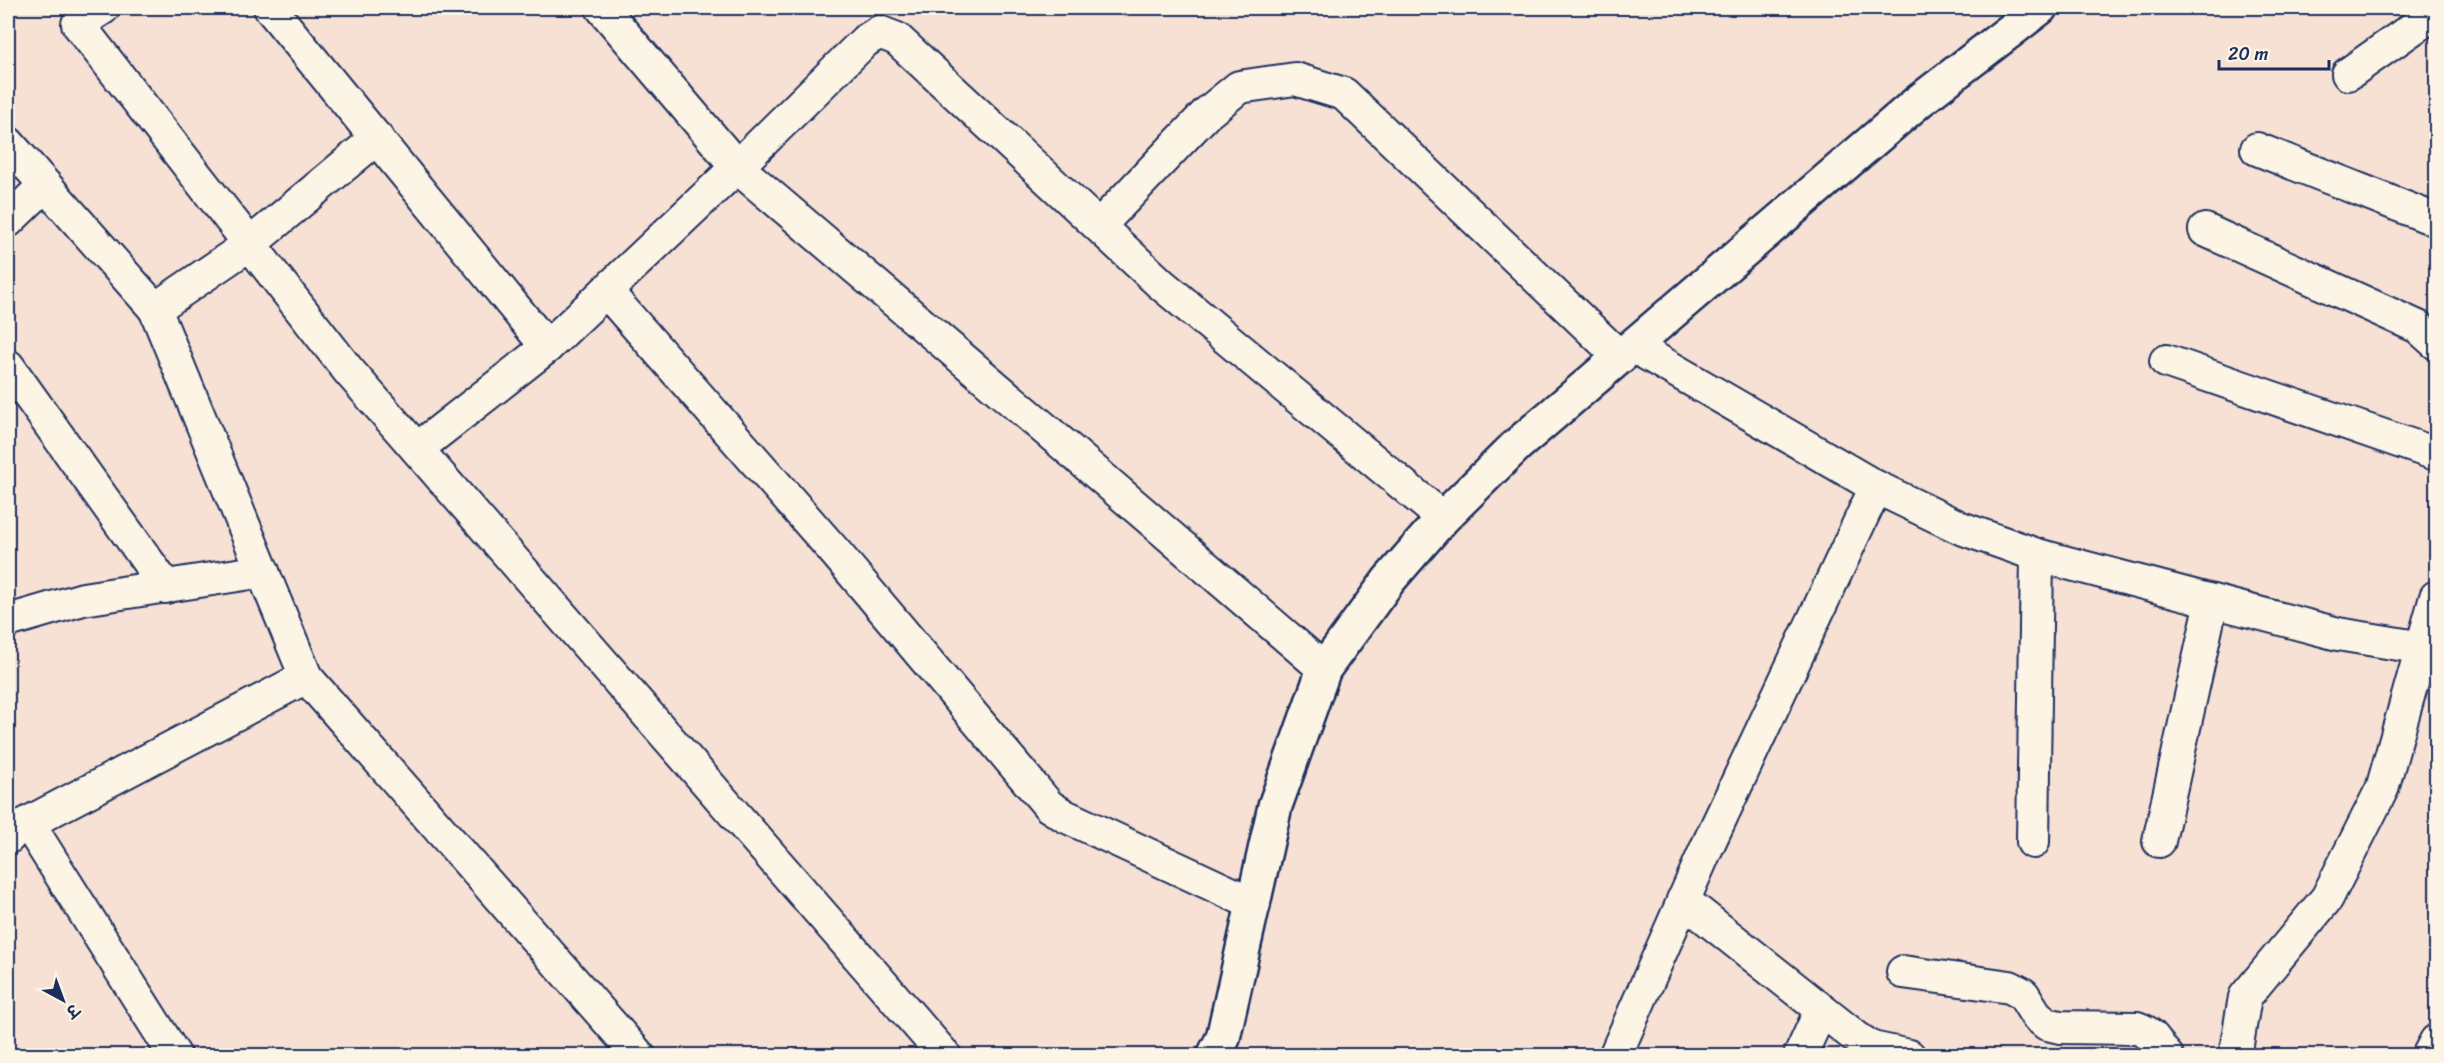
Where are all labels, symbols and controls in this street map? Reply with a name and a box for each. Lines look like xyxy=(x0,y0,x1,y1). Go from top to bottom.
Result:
scale bar xyxy=(2219,33,2328,71)
text: 20 m xyxy=(2228,38,2268,70)
north arrow xyxy=(33,970,93,1030)
text: उ xyxy=(58,995,88,1026)

